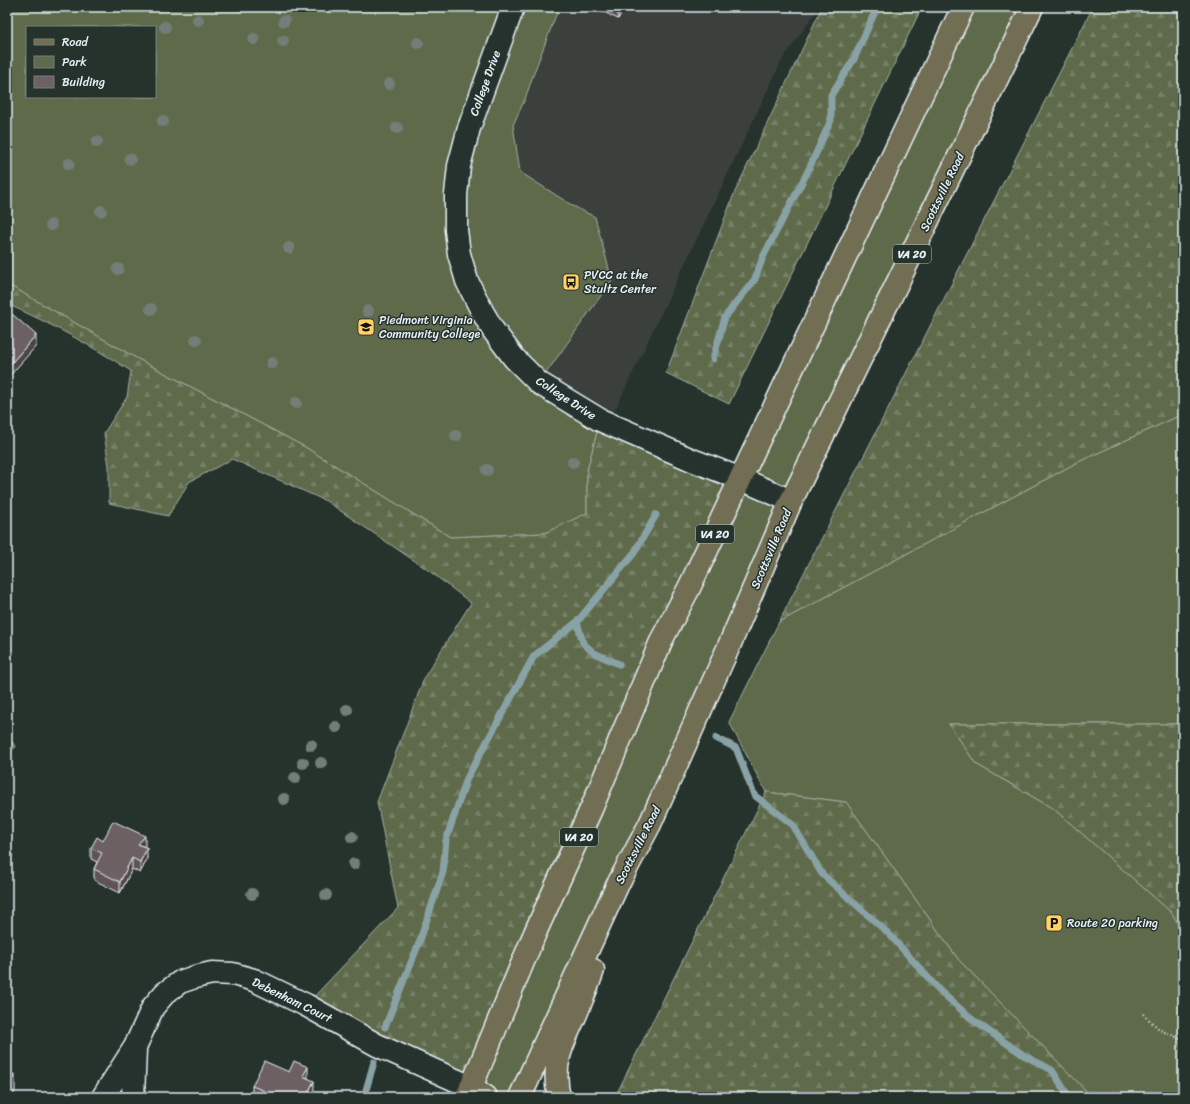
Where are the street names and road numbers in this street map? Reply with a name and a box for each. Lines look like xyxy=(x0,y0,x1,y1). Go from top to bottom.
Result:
street label: College Drive xyxy=(463,47,507,119)
street label: Scottsville Road xyxy=(913,148,971,235)
road number: VA 20 xyxy=(893,245,931,263)
street label: College Drive xyxy=(531,370,601,426)
street label: Scottsville Road xyxy=(744,505,798,593)
road number: VA 20 xyxy=(696,525,734,543)
street label: Scottsville Road xyxy=(609,801,667,888)
road number: VA 20 xyxy=(560,828,598,846)
street label: Debenham Court xyxy=(248,971,337,1029)

